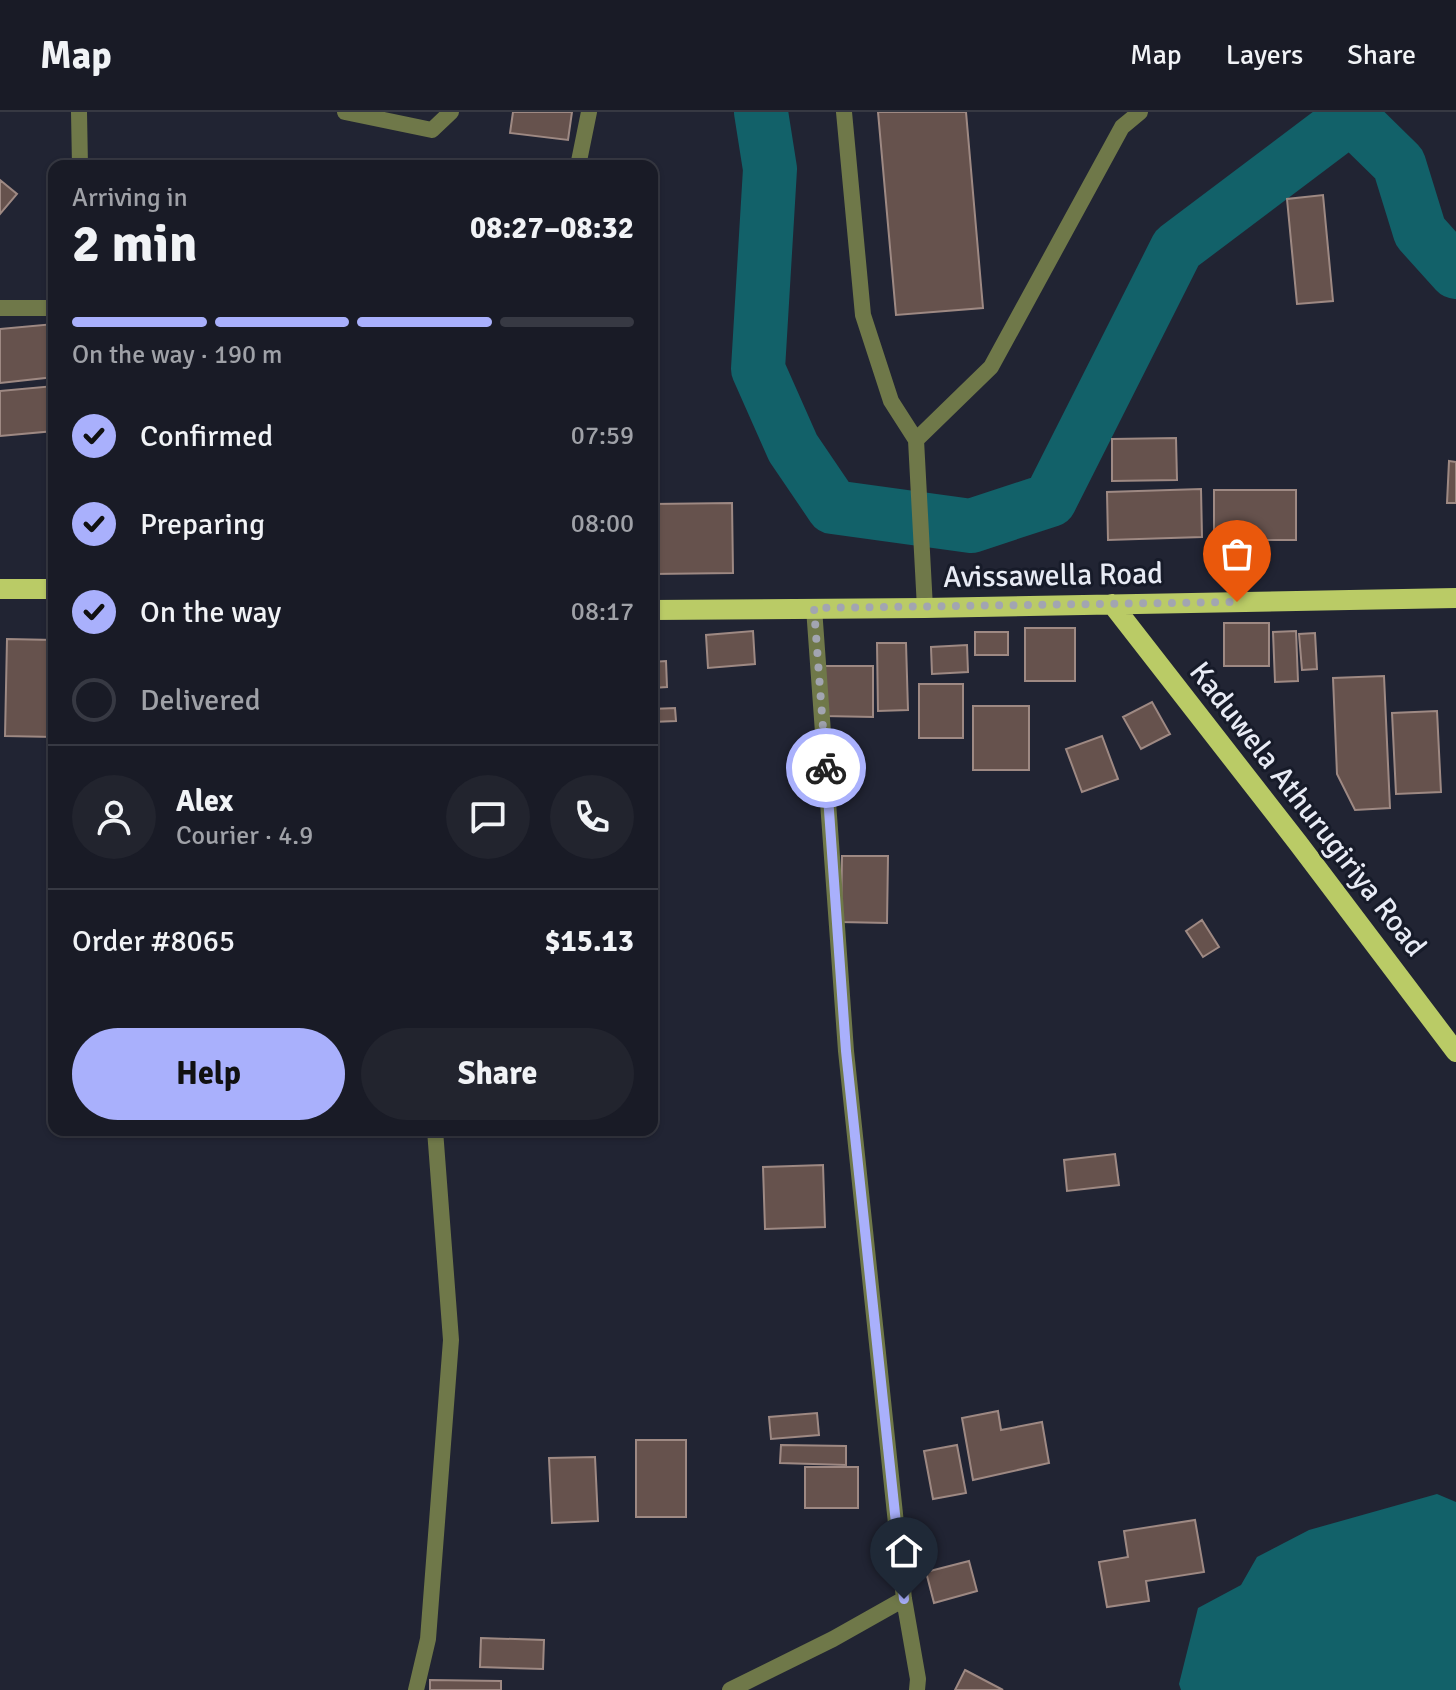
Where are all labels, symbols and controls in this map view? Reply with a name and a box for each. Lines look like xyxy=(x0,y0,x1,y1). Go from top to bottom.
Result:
text: Map xyxy=(40,32,112,79)
text: Map xyxy=(1130,38,1182,72)
text: Layers xyxy=(1226,38,1303,72)
text: Share xyxy=(1347,38,1416,72)
text: Arriving in xyxy=(72,182,188,214)
text: 08:27–08:32 xyxy=(470,210,634,247)
text: 2 min xyxy=(72,212,198,276)
text: On the way · 190 m xyxy=(72,339,282,371)
icon: check xyxy=(72,414,116,458)
text: Confirmed xyxy=(140,418,273,455)
text: 07:59 xyxy=(571,420,634,452)
icon: check xyxy=(72,502,116,546)
text: Preparing xyxy=(140,506,265,543)
text: 08:00 xyxy=(571,508,634,540)
pin xyxy=(1203,520,1271,602)
icon: bag xyxy=(1215,532,1259,576)
street label: Avissawella Road xyxy=(943,555,1163,596)
icon: check xyxy=(72,590,116,634)
text: On the way xyxy=(140,594,281,631)
text: 08:17 xyxy=(571,596,634,628)
street label: Kaduwela Athurugiriya Road xyxy=(1181,655,1434,964)
text: Delivered xyxy=(140,682,261,719)
courier xyxy=(786,728,866,808)
icon: bike xyxy=(804,746,848,790)
button: person xyxy=(72,775,156,859)
button: chat xyxy=(446,775,530,859)
button: phone xyxy=(550,775,634,859)
text: Alex xyxy=(176,783,233,820)
text: Courier · 4.9 xyxy=(176,820,313,852)
text: Order #8065 xyxy=(72,923,235,960)
text: $15.13 xyxy=(544,923,634,960)
button: Help xyxy=(72,1028,345,1120)
button: Share xyxy=(361,1028,634,1120)
pin xyxy=(870,1517,938,1599)
icon: home xyxy=(882,1529,926,1573)

